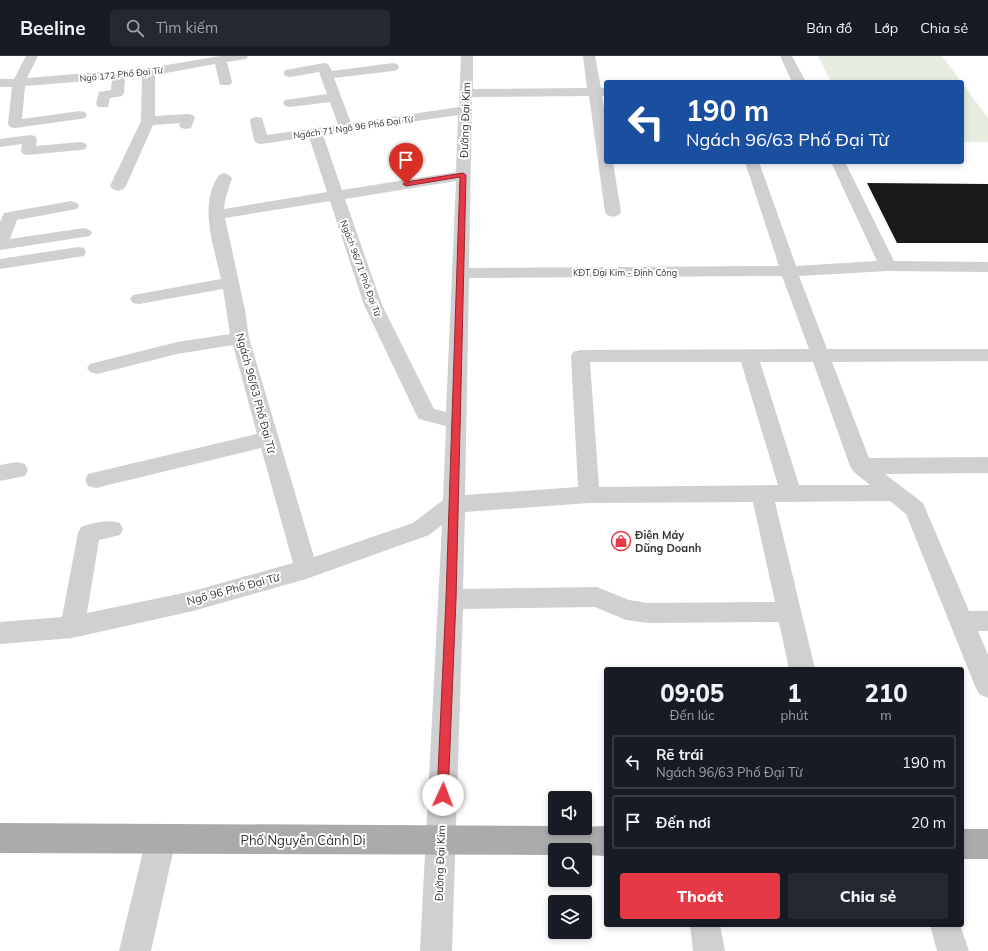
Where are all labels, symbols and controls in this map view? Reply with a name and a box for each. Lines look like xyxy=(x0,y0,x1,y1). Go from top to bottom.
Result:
search box xyxy=(110,10,390,46)
text: Beeline xyxy=(20,16,86,40)
icon: search xyxy=(124,17,146,39)
text: Tìm kiếm xyxy=(156,18,218,37)
text: Bản đồ xyxy=(806,19,852,37)
text: Lớp xyxy=(874,19,898,37)
text: Chia sẻ xyxy=(920,19,968,37)
street label: Ngõ 172 Phố Đại Từ xyxy=(79,64,164,84)
street label: Đường Đại Kim xyxy=(457,82,473,158)
text: 190 m xyxy=(686,93,769,128)
icon: left xyxy=(620,96,672,148)
street label: Ngách 71 Ngõ 96 Phố Đại Từ xyxy=(292,113,414,141)
text: Ngách 96/63 Phố Đại Từ xyxy=(686,128,889,151)
pin xyxy=(389,143,423,184)
icon: arrive xyxy=(395,149,417,171)
street label: Ngách 96/71 Phố Đại Từ xyxy=(338,218,384,318)
street label: KĐT Đại Kim - Định Công xyxy=(573,267,677,278)
street label: Ngách 96/63 Phố Đại Từ xyxy=(233,331,279,455)
place label: Điện Máy Dũng Doanh xyxy=(634,528,701,555)
shop icon: Điện Máy Dũng Doanh xyxy=(610,530,632,552)
street label: Ngõ 96 Phố Đại Từ xyxy=(185,570,281,608)
text: 09:05 xyxy=(660,678,724,708)
text: 1 xyxy=(787,678,802,708)
text: 210 xyxy=(864,678,908,708)
text: Đến lúc xyxy=(670,707,715,723)
text: phút xyxy=(781,707,808,723)
text: m xyxy=(880,707,892,723)
text: Rẽ trái xyxy=(656,745,703,764)
icon: left xyxy=(622,751,644,773)
text: 190 m xyxy=(902,753,946,772)
text: Ngách 96/63 Phố Đại Từ xyxy=(656,764,802,780)
position arrow xyxy=(422,774,464,816)
map controls xyxy=(548,791,592,939)
button: sound xyxy=(548,791,592,835)
icon: arrive xyxy=(622,811,644,833)
text: Đến nơi xyxy=(656,813,711,832)
text: 20 m xyxy=(911,813,946,832)
street label: Đường Đại Kim xyxy=(432,825,448,901)
street label: Phố Nguyễn Cảnh Dị xyxy=(241,832,365,848)
button: search xyxy=(548,843,592,887)
button: Thoát xyxy=(620,873,780,919)
button: Chia sẻ xyxy=(788,873,948,919)
button: layers xyxy=(548,895,592,939)

